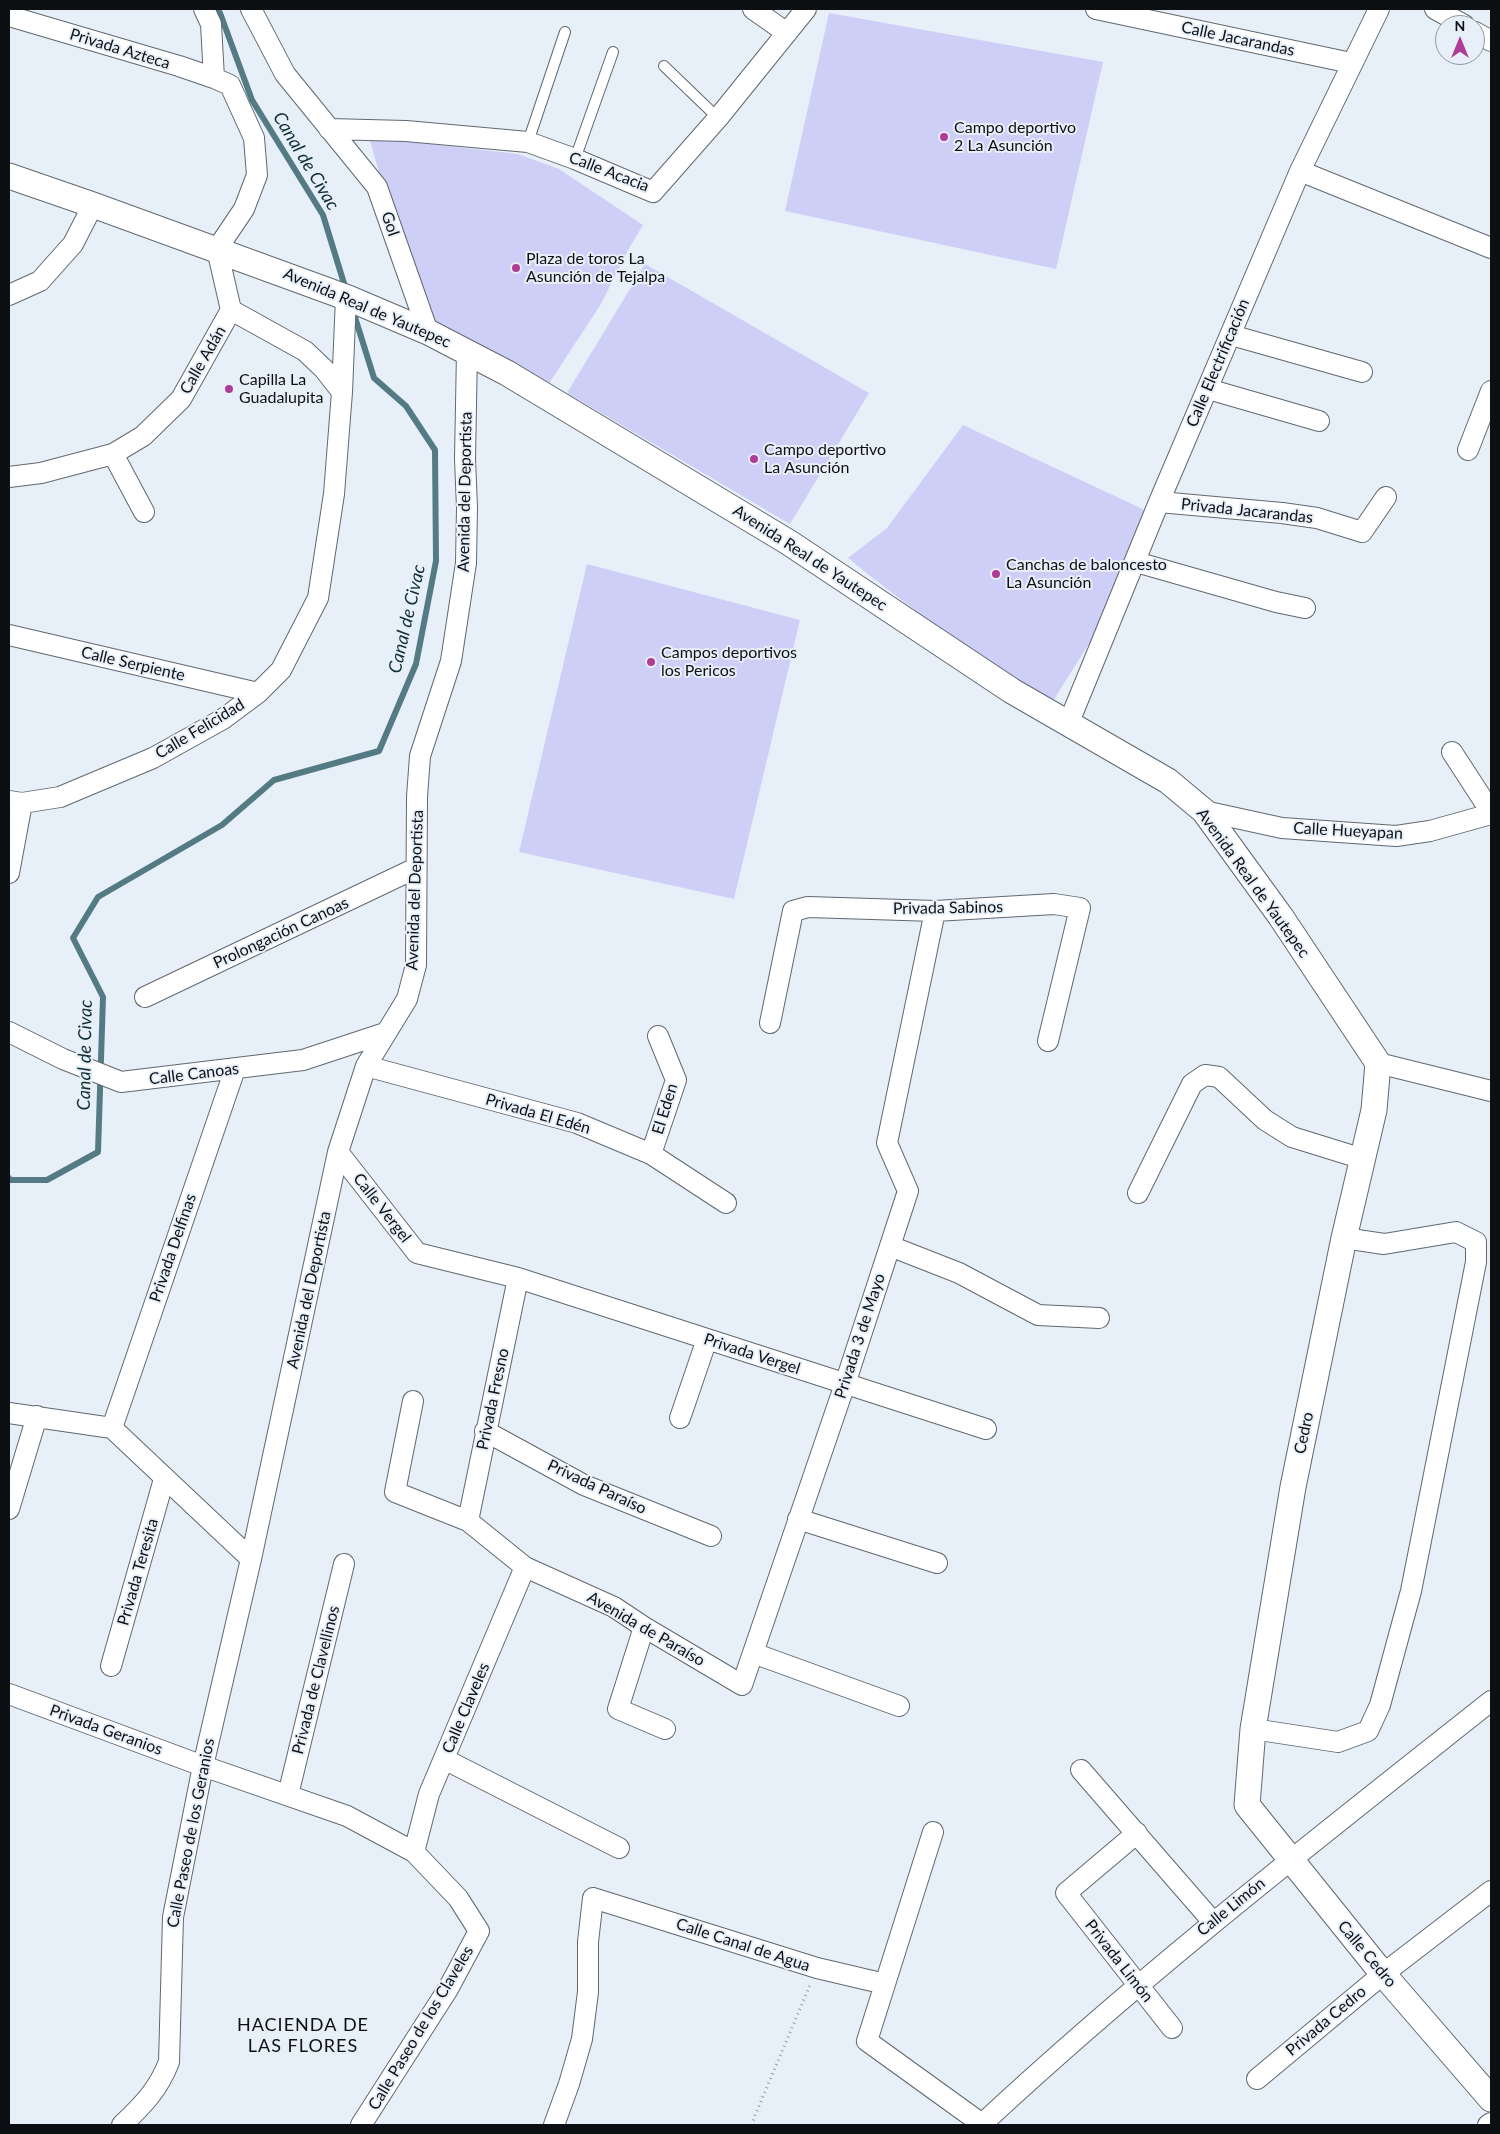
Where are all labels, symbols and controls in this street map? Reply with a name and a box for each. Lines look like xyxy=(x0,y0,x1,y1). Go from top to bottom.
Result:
north arrow xyxy=(1435,15,1485,65)
text: N xyxy=(1455,17,1465,34)
street label: Calle Jacarandas xyxy=(1180,18,1296,60)
street label: Privada Azteca xyxy=(67,25,173,73)
water label: Canal de Civac xyxy=(268,108,344,214)
place label: Campo deportivo 2 La Asunción xyxy=(954,118,1076,156)
marker: Campo deportivo 2 La Asunción xyxy=(938,131,950,143)
street label: Calle Acacia xyxy=(566,148,652,196)
street label: Gol xyxy=(377,209,403,239)
place label: Plaza de toros La Asunción de Tejalpa xyxy=(526,249,665,287)
marker: Plaza de toros La Asunción de Tejalpa xyxy=(510,262,522,274)
street label: Avenida Real de Yautepec xyxy=(280,264,454,352)
street label: Calle Electrificación xyxy=(1182,296,1254,430)
street label: Calle Adán xyxy=(176,323,230,397)
place label: Capilla La Guadalupita xyxy=(239,370,324,408)
marker: Capilla La Guadalupita xyxy=(223,383,235,395)
street label: Avenida del Deportista xyxy=(454,412,476,572)
place label: Campo deportivo La Asunción xyxy=(764,440,886,478)
marker: Campo deportivo La Asunción xyxy=(748,453,760,465)
street label: Privada Jacarandas xyxy=(1180,495,1314,527)
street label: Avenida Real de Yautepec xyxy=(729,501,891,615)
place label: Canchas de baloncesto La Asunción xyxy=(1006,555,1167,593)
water label: Canal de Civac xyxy=(384,563,430,675)
marker: Canchas de baloncesto La Asunción xyxy=(990,568,1002,580)
street label: Calle Serpiente xyxy=(79,643,187,685)
place label: Campos deportivos los Pericos xyxy=(661,643,797,681)
marker: Campos deportivos los Pericos xyxy=(645,656,657,668)
street label: Calle Felicidad xyxy=(152,695,248,763)
street label: Avenida Real de Yautepec xyxy=(1192,805,1314,961)
street label: Avenida del Deportista xyxy=(403,809,427,971)
street label: Calle Hueyapan xyxy=(1293,819,1403,843)
street label: Prolongación Canoas xyxy=(210,893,352,973)
street label: Privada Sabinos xyxy=(893,897,1003,919)
water label: Canal de Civac xyxy=(73,999,97,1111)
street label: Calle Canoas xyxy=(148,1059,240,1089)
street label: El Eden xyxy=(648,1081,682,1137)
street label: Privada El Edén xyxy=(483,1090,593,1138)
street label: Calle Vergel xyxy=(349,1169,415,1247)
street label: Privada Delfinas xyxy=(145,1191,201,1305)
street label: Avenida del Deportista xyxy=(283,1209,335,1371)
street label: Privada 3 de Mayo xyxy=(831,1271,889,1401)
street label: Privada Vergel xyxy=(701,1329,803,1379)
street label: Privada Fresno xyxy=(473,1346,513,1452)
street label: Cedro xyxy=(1290,1410,1318,1456)
street label: Privada Paraíso xyxy=(544,1456,650,1518)
street label: Privada Teresita xyxy=(114,1516,162,1628)
street label: Avenida de Paraíso xyxy=(584,1588,708,1670)
street label: Privada de Clavellinos xyxy=(288,1604,344,1756)
street label: Calle Claveles xyxy=(438,1660,494,1756)
street label: Privada Geranios xyxy=(47,1701,165,1759)
street label: Calle Paseo de los Geranios xyxy=(163,1737,219,1929)
street label: Calle Limón xyxy=(1193,1874,1269,1940)
street label: Calle Canal de Agua xyxy=(674,1914,812,1976)
street label: Privada Limón xyxy=(1081,1916,1157,2006)
street label: Calle Cedro xyxy=(1334,1917,1400,1991)
street label: Calle Paseo de los Claveles xyxy=(364,1943,478,2113)
street label: Privada Cedro xyxy=(1282,1982,1370,2060)
district label: HACIENDA DE LAS FLORES xyxy=(236,2014,370,2056)

